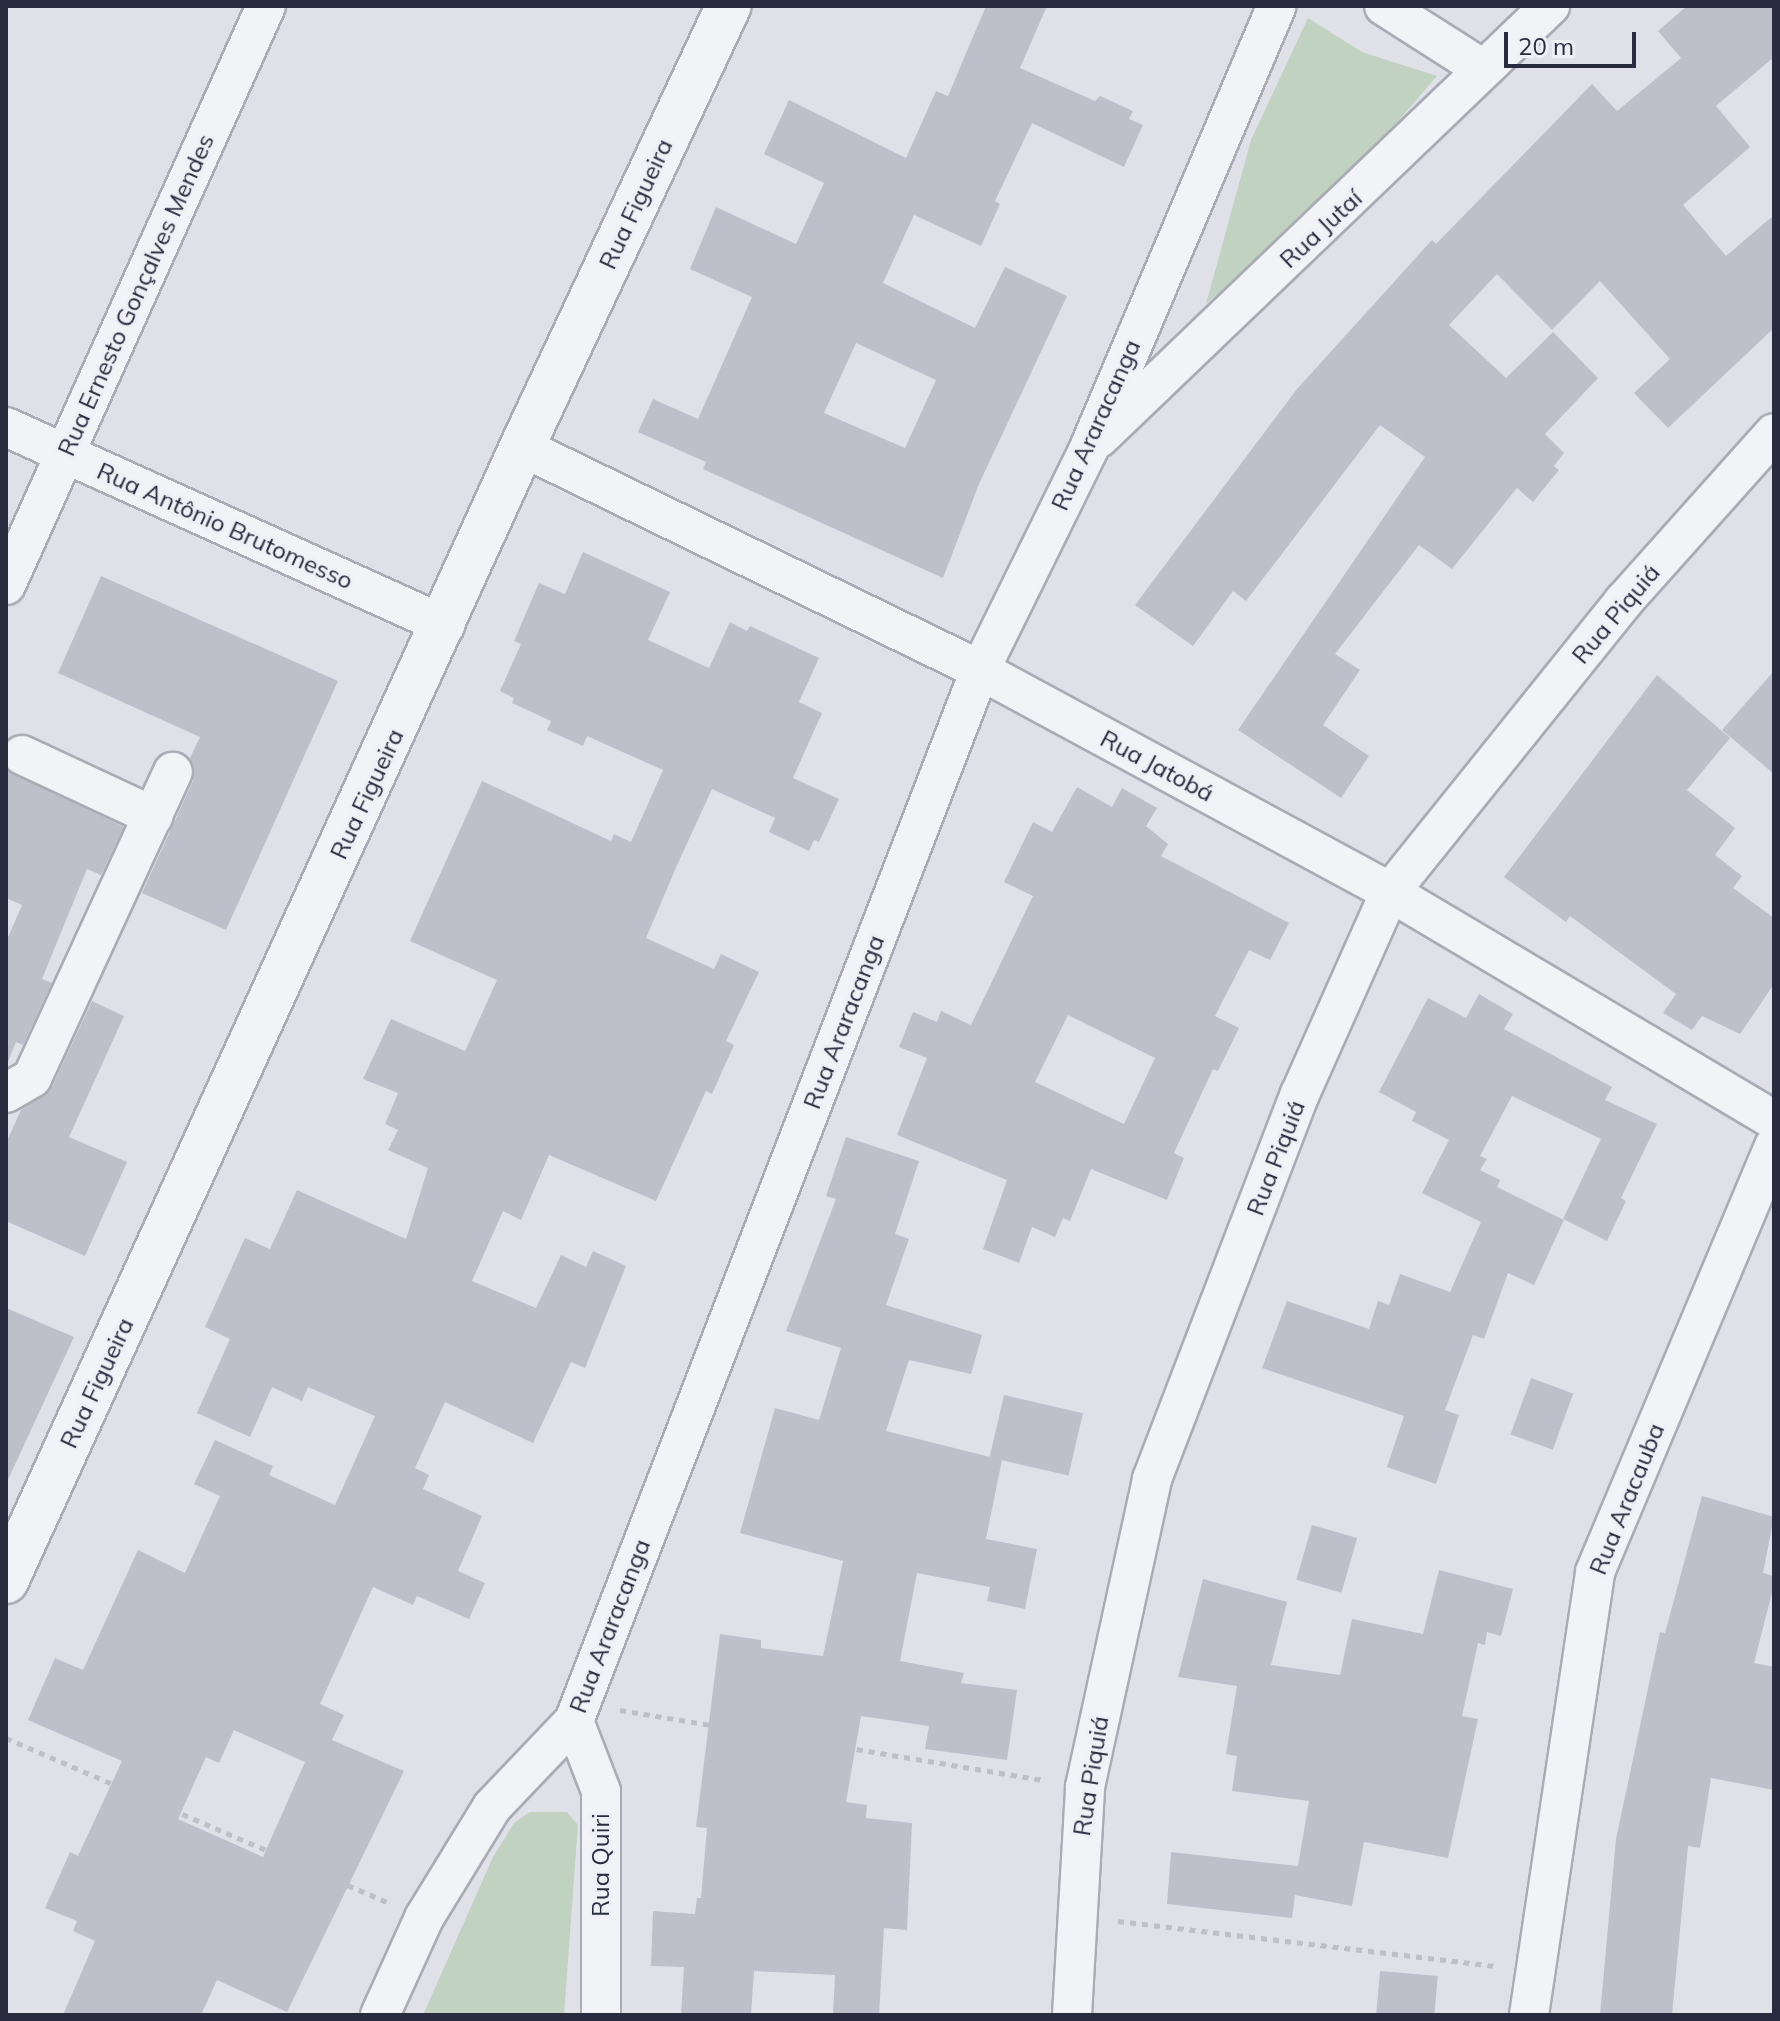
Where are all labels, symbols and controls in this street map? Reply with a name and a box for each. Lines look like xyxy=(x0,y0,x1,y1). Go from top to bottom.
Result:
scale bar xyxy=(1508,16,1640,66)
text: 20 m xyxy=(1518,31,1574,61)
street label: Rua Ernesto Gonçalves Mendes xyxy=(52,130,220,460)
street label: Rua Figueira xyxy=(593,134,679,274)
street label: Rua Jutaí xyxy=(1274,184,1368,274)
street label: Rua Araracanga xyxy=(1045,335,1147,515)
street label: Rua Antônio Brutomesso xyxy=(93,457,357,595)
street label: Rua Piquiá xyxy=(1566,558,1666,670)
street label: Rua Figueira xyxy=(324,724,410,864)
street label: Rua Jatobá xyxy=(1095,724,1219,808)
street label: Rua Araracanga xyxy=(798,931,890,1113)
street label: Rua Piquiá xyxy=(1241,1096,1311,1220)
street label: Rua Figueira xyxy=(54,1313,140,1453)
street label: Rua Aracauba xyxy=(1584,1419,1670,1579)
street label: Rua Araracanga xyxy=(564,1535,656,1717)
street label: Rua Piquiá xyxy=(1067,1714,1115,1838)
street label: Rua Quiri xyxy=(587,1813,615,1917)

